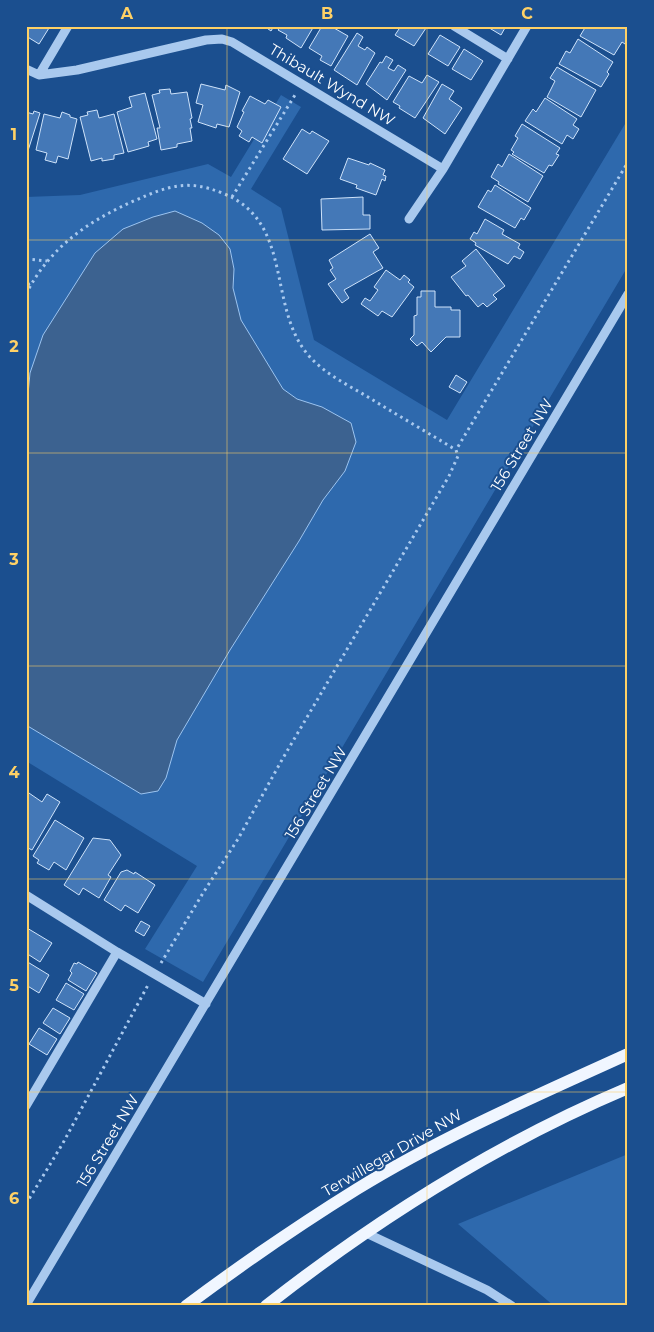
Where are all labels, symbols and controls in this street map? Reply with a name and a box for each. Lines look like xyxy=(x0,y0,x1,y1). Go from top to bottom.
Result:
text: A xyxy=(120,4,134,23)
text: B xyxy=(321,4,333,23)
text: C xyxy=(521,4,533,23)
street label: Thibault Wynd NW xyxy=(266,39,399,130)
text: 1 xyxy=(11,125,17,144)
text: 2 xyxy=(9,337,19,356)
street label: 156 Street NW xyxy=(486,395,557,495)
text: 3 xyxy=(8,550,19,569)
street label: 156 Street NW xyxy=(280,743,351,843)
text: 4 xyxy=(8,763,20,782)
text: 5 xyxy=(9,976,19,995)
street label: 156 Street NW xyxy=(72,1091,143,1191)
street label: Terwillegar Drive NW xyxy=(318,1105,465,1200)
text: 6 xyxy=(9,1189,19,1208)

